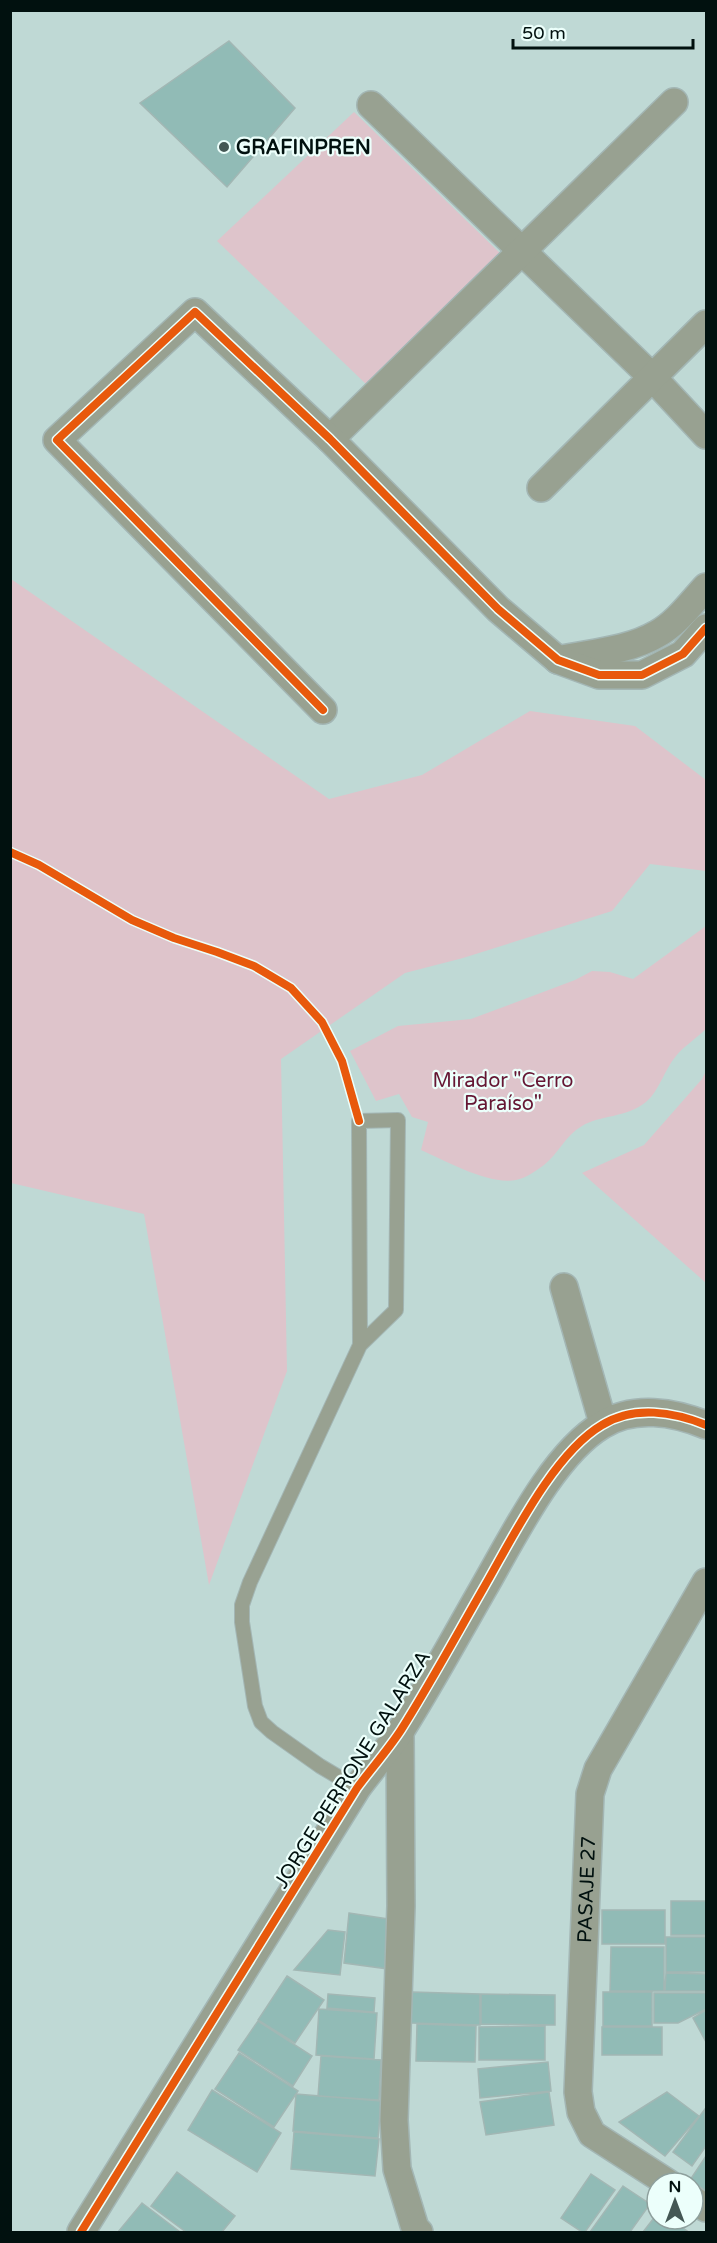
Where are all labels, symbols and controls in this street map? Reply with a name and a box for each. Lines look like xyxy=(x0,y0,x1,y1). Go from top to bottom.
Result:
scale bar xyxy=(513,12,693,50)
text: 50 m xyxy=(522,22,566,44)
place label: GRAFINPREN xyxy=(236,136,371,160)
marker: GRAFINPREN xyxy=(217,140,231,154)
park label: Mirador "Cerro Paraíso" xyxy=(433,1069,573,1116)
street label: JORGE PERRONE GALARZA xyxy=(270,1646,436,1893)
street label: PASAJE 27 xyxy=(573,1835,601,1943)
north arrow xyxy=(645,2171,705,2231)
text: N xyxy=(669,2177,681,2197)

